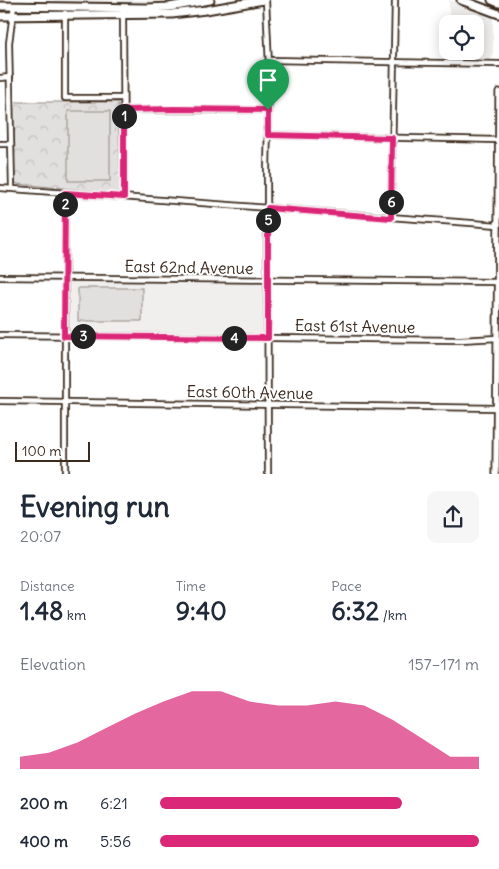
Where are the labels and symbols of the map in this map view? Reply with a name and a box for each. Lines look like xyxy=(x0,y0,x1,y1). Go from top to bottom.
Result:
pin xyxy=(247,59,289,110)
pin: 1 xyxy=(112,104,136,128)
pin: 6 xyxy=(378,190,404,214)
pin: 2 xyxy=(52,192,78,216)
pin: 5 xyxy=(256,208,280,232)
street label: East 62nd Avenue xyxy=(124,256,254,278)
street label: East 61st Avenue xyxy=(295,315,415,337)
pin: 3 xyxy=(70,324,96,348)
pin: 4 xyxy=(222,326,246,350)
street label: East 60th Avenue xyxy=(187,381,313,403)
scale bar xyxy=(15,439,90,462)

